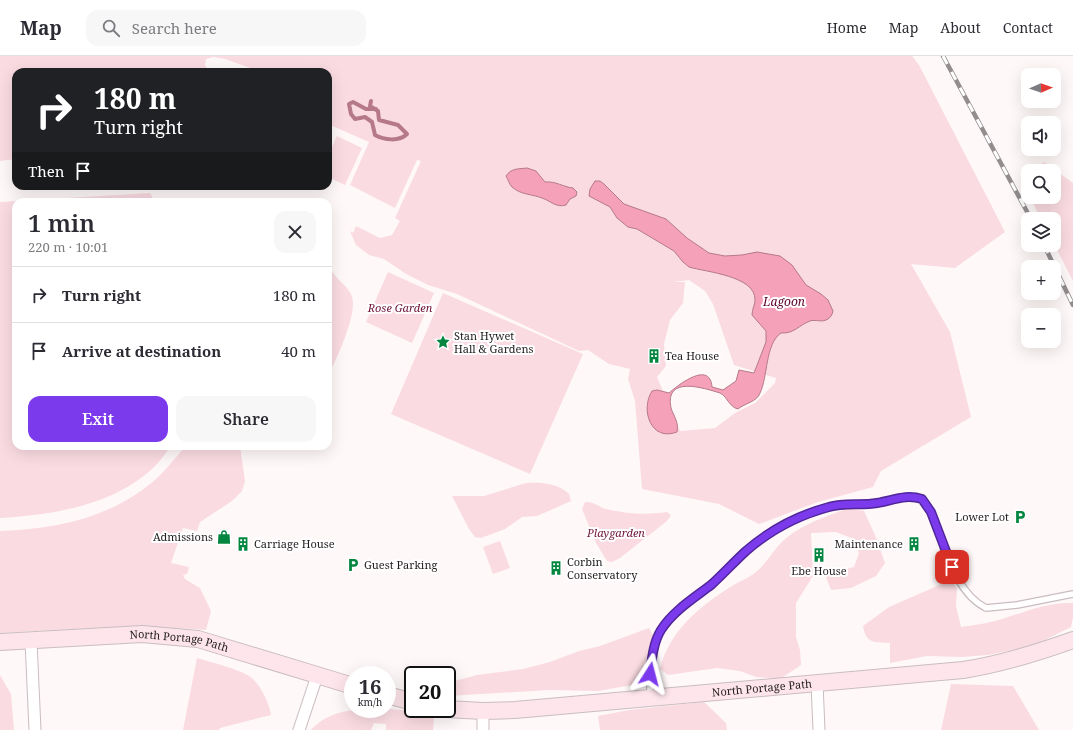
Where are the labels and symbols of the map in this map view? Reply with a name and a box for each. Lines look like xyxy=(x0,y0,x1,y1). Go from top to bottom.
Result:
north arrow xyxy=(1021,68,1061,108)
water label: Lagoon xyxy=(762,293,805,310)
park label: Rose Garden xyxy=(367,300,433,315)
place label: Stan Hywet Hall & Gardens xyxy=(454,328,534,356)
place icon: Stan Hywet Hall & Gardens xyxy=(435,334,451,350)
building icon: Tea House xyxy=(646,348,662,364)
place label: Tea House xyxy=(665,348,719,363)
place label: Lower Lot xyxy=(955,509,1009,524)
parking icon: Lower Lot xyxy=(1012,509,1028,525)
park label: Playgarden xyxy=(586,525,645,540)
place label: Admissions xyxy=(153,529,213,544)
shop icon: Admissions xyxy=(216,529,232,545)
building icon: Carriage House xyxy=(235,536,251,552)
place label: Carriage House xyxy=(254,536,335,551)
place label: Maintenance xyxy=(834,536,903,551)
building icon: Maintenance xyxy=(906,536,922,552)
building icon: Ebe House xyxy=(811,547,827,563)
pin xyxy=(935,550,969,584)
place label: Corbin Conservatory xyxy=(567,554,638,582)
parking icon: Guest Parking xyxy=(345,557,361,573)
place label: Guest Parking xyxy=(364,557,437,572)
building icon: Corbin Conservatory xyxy=(548,560,564,576)
place label: Ebe House xyxy=(791,563,847,578)
street label: North Portage Path xyxy=(129,626,231,655)
position arrow xyxy=(629,653,671,695)
speed limit sign: 20 xyxy=(404,666,456,718)
street label: North Portage Path xyxy=(711,676,813,699)

